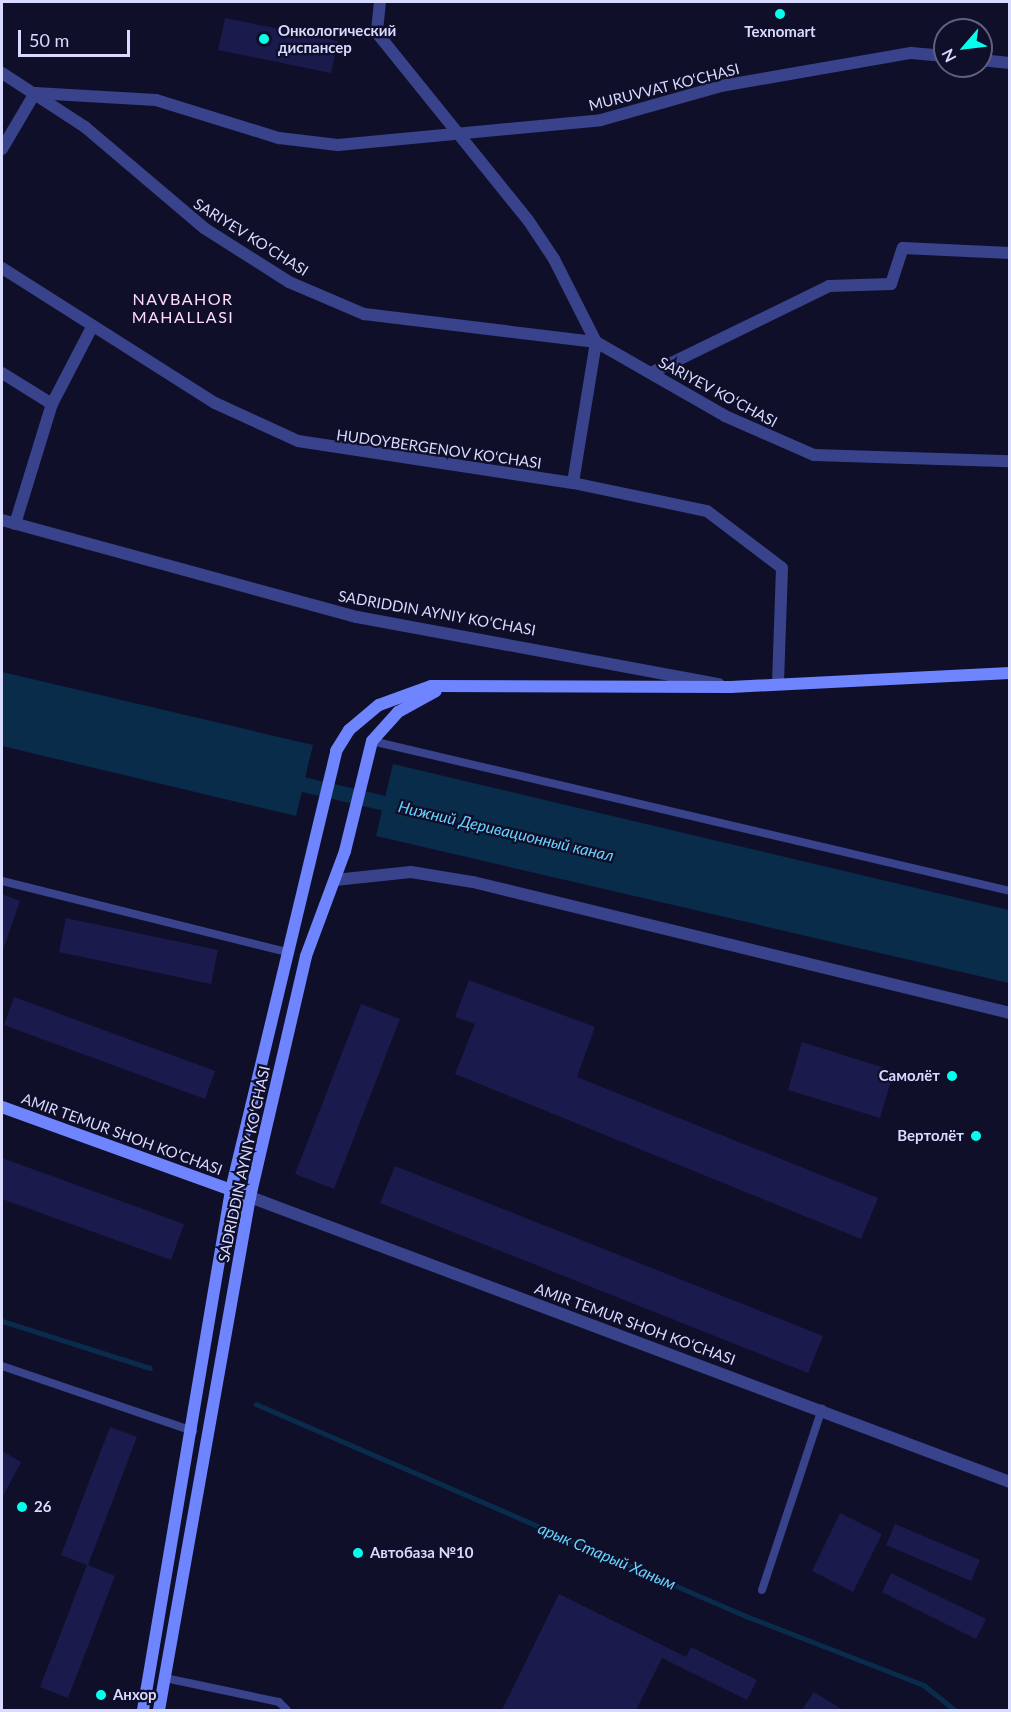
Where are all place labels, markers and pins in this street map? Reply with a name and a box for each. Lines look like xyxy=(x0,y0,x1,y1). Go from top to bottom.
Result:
marker: Texnomart xyxy=(773,7,787,21)
place label: Онкологический диспансер xyxy=(278,21,396,56)
place label: Texnomart xyxy=(744,23,816,41)
marker: Онкологический диспансер xyxy=(255,30,273,48)
place label: Самолёт xyxy=(879,1067,940,1085)
marker: Самолёт xyxy=(945,1069,959,1083)
place label: Вертолёт xyxy=(897,1127,964,1145)
marker: Вертолёт xyxy=(969,1129,983,1143)
place label: 26 xyxy=(34,1498,51,1516)
marker: 26 xyxy=(15,1500,29,1514)
place label: Автобаза №10 xyxy=(370,1544,473,1562)
marker: Автобаза №10 xyxy=(351,1546,365,1560)
place label: Анхор xyxy=(113,1686,157,1704)
marker: Анхор xyxy=(94,1688,108,1702)

